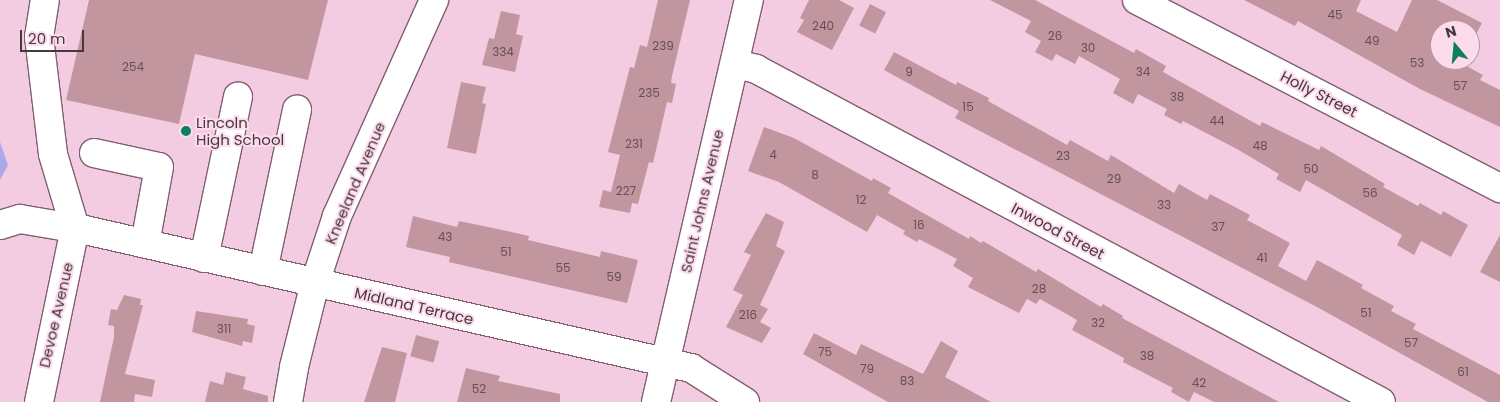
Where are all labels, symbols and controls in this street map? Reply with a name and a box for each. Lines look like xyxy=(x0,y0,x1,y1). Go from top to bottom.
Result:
house number: 45 xyxy=(1327,8,1343,22)
house number: 240 xyxy=(812,19,834,33)
scale bar xyxy=(22,20,86,52)
north arrow xyxy=(1430,20,1480,70)
text: N xyxy=(1443,21,1459,43)
text: 20 m xyxy=(28,28,66,49)
house number: 26 xyxy=(1048,29,1062,43)
house number: 49 xyxy=(1364,34,1380,48)
house number: 239 xyxy=(652,39,674,53)
house number: 30 xyxy=(1081,41,1095,55)
house number: 334 xyxy=(492,45,514,59)
house number: 53 xyxy=(1410,56,1424,70)
house number: 254 xyxy=(122,60,144,74)
house number: 9 xyxy=(905,65,913,79)
house number: 34 xyxy=(1136,65,1150,79)
street label: Holly Street xyxy=(1278,67,1360,121)
house number: 57 xyxy=(1453,79,1467,93)
house number: 235 xyxy=(638,86,660,100)
house number: 38 xyxy=(1170,90,1184,104)
house number: 15 xyxy=(962,100,974,114)
place label: Lincoln High School xyxy=(196,113,284,148)
house number: 44 xyxy=(1209,114,1225,128)
street label: Kneeland Avenue xyxy=(321,119,389,247)
marker: Lincoln High School xyxy=(180,125,192,137)
street label: Saint Johns Avenue xyxy=(677,128,727,274)
house number: 231 xyxy=(625,137,643,151)
house number: 48 xyxy=(1252,139,1268,153)
house number: 4 xyxy=(769,148,777,162)
house number: 23 xyxy=(1056,149,1070,163)
house number: 50 xyxy=(1303,162,1319,176)
house number: 8 xyxy=(811,168,819,182)
house number: 29 xyxy=(1107,172,1121,186)
house number: 227 xyxy=(616,184,636,198)
house number: 56 xyxy=(1362,186,1378,200)
house number: 12 xyxy=(856,193,866,207)
house number: 33 xyxy=(1157,198,1171,212)
street label: Inwood Street xyxy=(1008,199,1108,263)
house number: 16 xyxy=(913,218,925,232)
house number: 37 xyxy=(1211,220,1225,234)
house number: 43 xyxy=(438,230,452,244)
house number: 51 xyxy=(500,245,512,259)
house number: 41 xyxy=(1256,251,1268,265)
street label: Devoe Avenue xyxy=(35,261,77,369)
house number: 55 xyxy=(555,261,571,275)
house number: 59 xyxy=(606,270,622,284)
house number: 28 xyxy=(1032,282,1046,296)
street label: Midland Terrace xyxy=(353,284,475,328)
house number: 51 xyxy=(1360,306,1372,320)
house number: 216 xyxy=(739,308,757,322)
house number: 32 xyxy=(1091,316,1105,330)
house number: 311 xyxy=(217,322,231,336)
house number: 57 xyxy=(1404,336,1418,350)
house number: 75 xyxy=(818,345,832,359)
house number: 38 xyxy=(1140,349,1154,363)
house number: 79 xyxy=(860,362,874,376)
house number: 61 xyxy=(1457,365,1469,379)
house number: 83 xyxy=(900,374,914,388)
house number: 42 xyxy=(1192,376,1206,390)
house number: 52 xyxy=(472,382,486,396)

